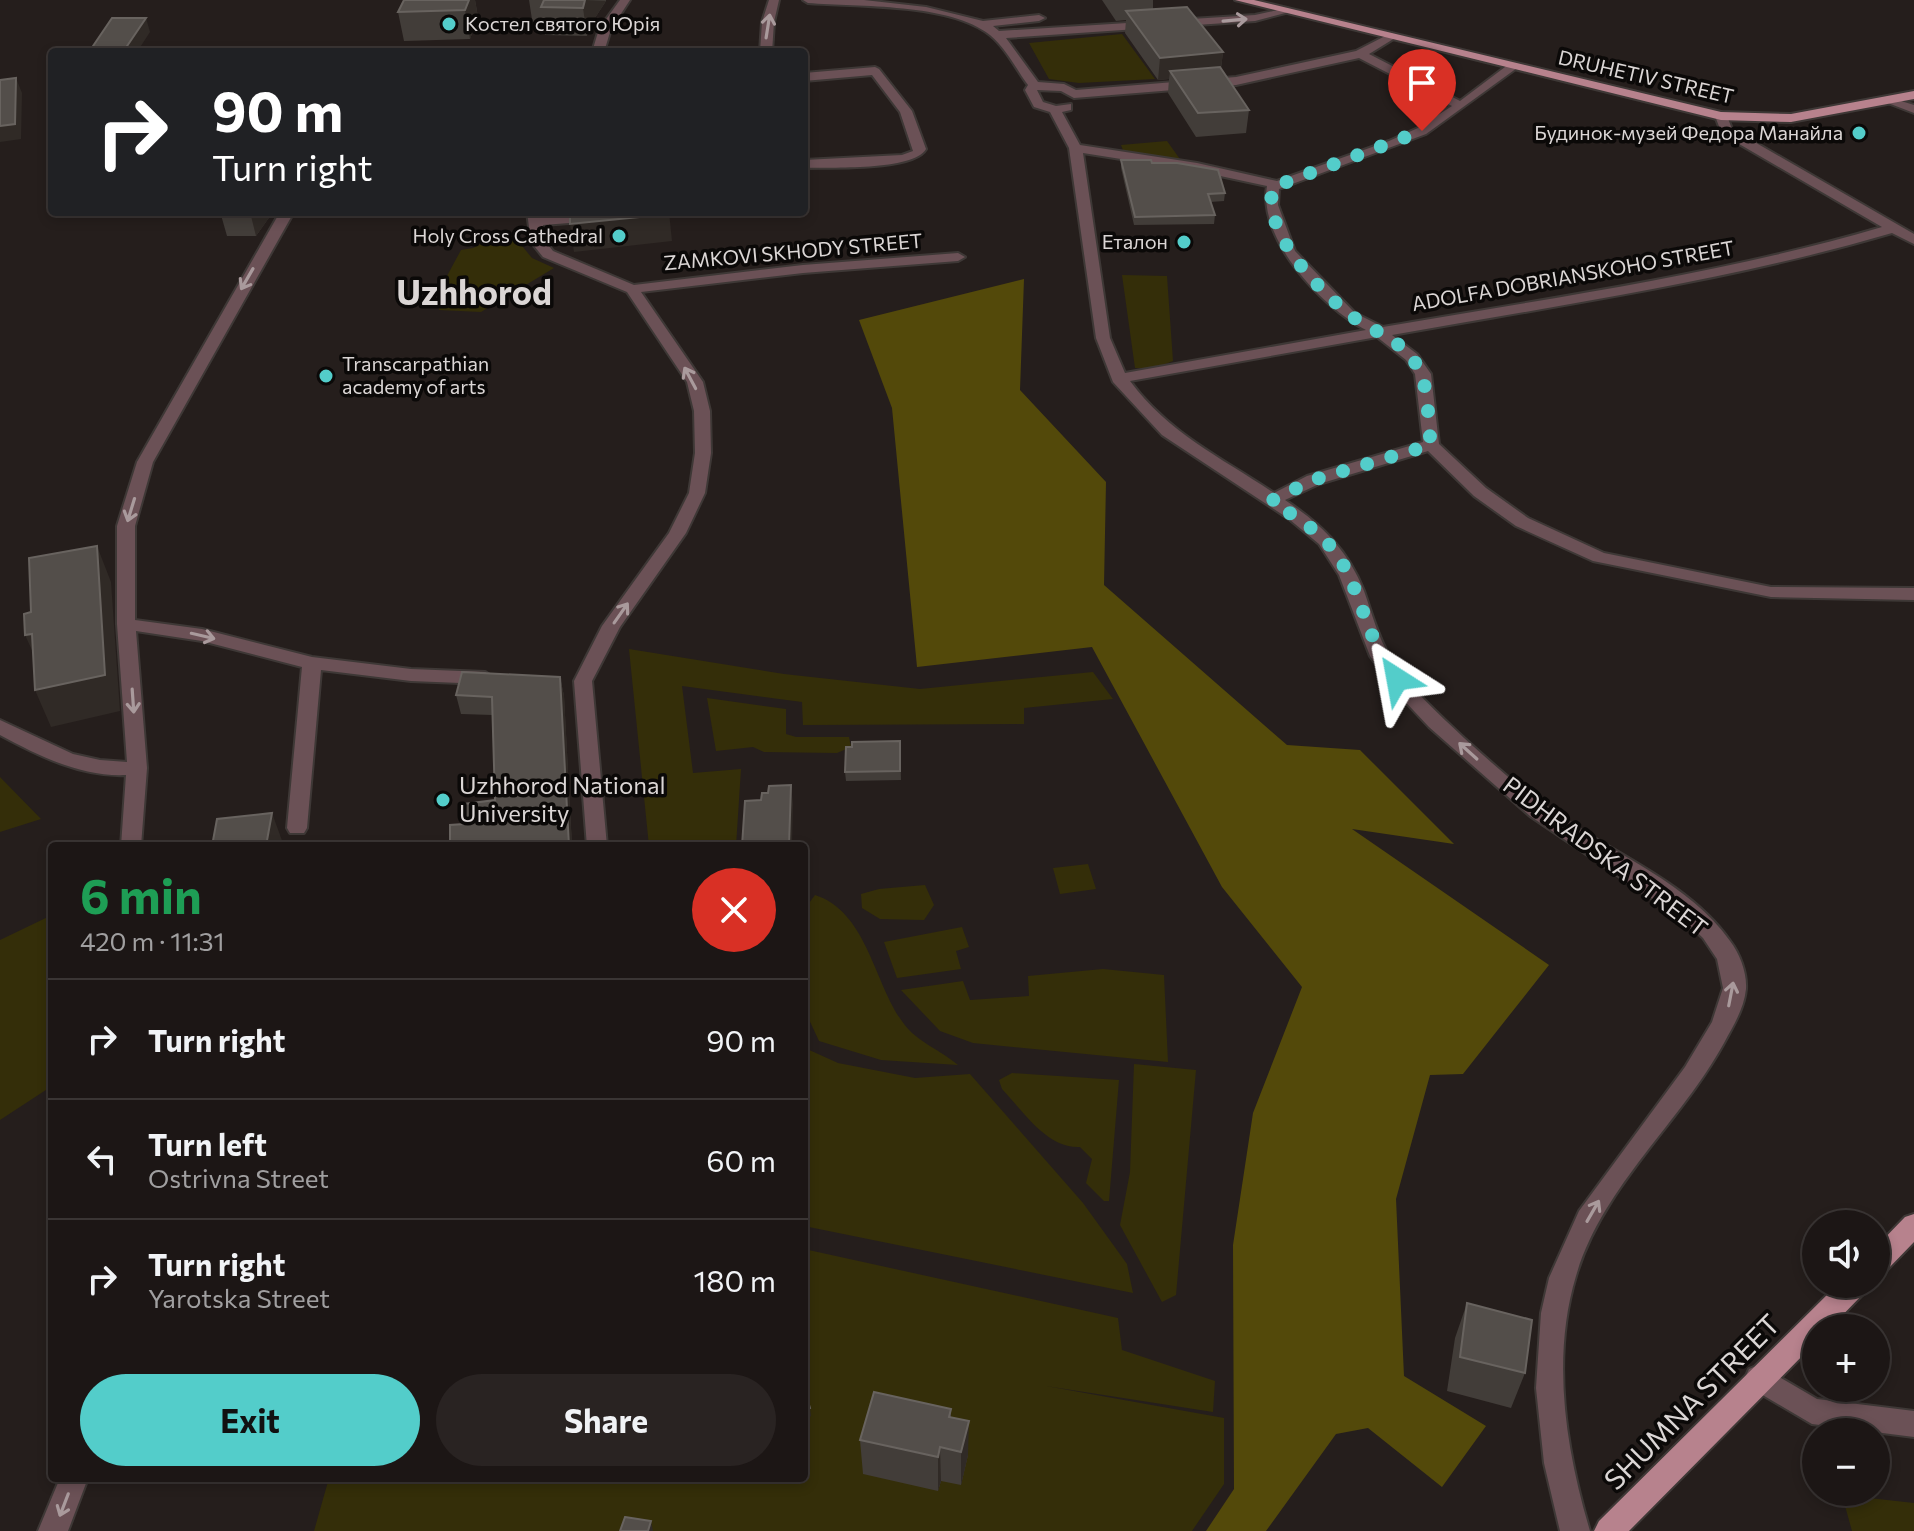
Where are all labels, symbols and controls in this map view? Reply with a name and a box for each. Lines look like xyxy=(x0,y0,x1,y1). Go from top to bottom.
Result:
place label: Костел святого Юрія xyxy=(465,11,660,35)
one-way arrow xyxy=(1221,12,1248,27)
one-way arrow xyxy=(762,14,777,39)
marker: Костел святого Юрія xyxy=(440,15,458,33)
street label: DRUHETIV STREET xyxy=(1556,44,1737,108)
pin xyxy=(1388,49,1456,131)
icon: arrive xyxy=(1400,61,1444,105)
text: 90 m xyxy=(212,75,343,144)
icon: right xyxy=(80,80,184,184)
place label: Будинок-музей Федора Манайла xyxy=(1534,120,1843,144)
marker: Будинок-музей Федора Манайла xyxy=(1850,124,1868,142)
text: Turn right xyxy=(212,144,373,188)
place label: Holy Cross Cathedral xyxy=(412,223,603,247)
marker: Holy Cross Cathedral xyxy=(610,227,628,245)
street label: ZAMKOVI SKHODY STREET xyxy=(662,228,924,274)
place label: Еталон xyxy=(1102,229,1168,253)
marker: Еталон xyxy=(1175,233,1193,251)
street label: ADOLFA DOBRIANSKOHO STREET xyxy=(1410,235,1736,315)
one-way arrow xyxy=(239,267,255,290)
district label: Uzhhorod xyxy=(396,270,552,312)
place label: Transcarpathian academy of arts xyxy=(342,351,489,398)
marker: Transcarpathian academy of arts xyxy=(317,367,335,385)
one-way arrow xyxy=(682,367,698,390)
one-way arrow xyxy=(123,497,138,523)
one-way arrow xyxy=(612,602,629,624)
one-way arrow xyxy=(190,629,216,644)
position arrow xyxy=(1355,637,1439,721)
one-way arrow xyxy=(126,687,141,714)
one-way arrow xyxy=(1458,742,1479,761)
place label: Uzhhorod National University xyxy=(459,770,666,827)
street label: PIDHRADSKA STREET xyxy=(1498,770,1714,942)
marker: Uzhhorod National University xyxy=(434,791,452,809)
text: 6 min xyxy=(80,865,202,924)
button: close xyxy=(692,868,776,952)
text: 420 m · 11:31 xyxy=(80,925,225,956)
one-way arrow xyxy=(1724,982,1739,1008)
icon: right xyxy=(80,1017,124,1061)
text: Turn right xyxy=(148,1021,285,1058)
text: 90 m xyxy=(706,1021,776,1058)
text: Turn left xyxy=(148,1125,267,1162)
icon: left xyxy=(80,1137,124,1181)
text: 60 m xyxy=(706,1141,776,1178)
text: Ostrivna Street xyxy=(148,1162,329,1193)
one-way arrow xyxy=(1586,1200,1601,1224)
map controls xyxy=(1802,1210,1890,1506)
button: sound xyxy=(1802,1210,1890,1298)
text: Turn right xyxy=(148,1245,285,1282)
icon: right xyxy=(80,1257,124,1301)
text: 180 m xyxy=(693,1261,776,1298)
text: Yarotska Street xyxy=(148,1282,330,1313)
street label: SHUMNA STREET xyxy=(1597,1306,1786,1496)
button: + xyxy=(1802,1314,1890,1402)
button: Exit xyxy=(80,1374,420,1466)
button: Share xyxy=(436,1374,776,1466)
button: − xyxy=(1802,1418,1890,1506)
one-way arrow xyxy=(56,1492,70,1516)

